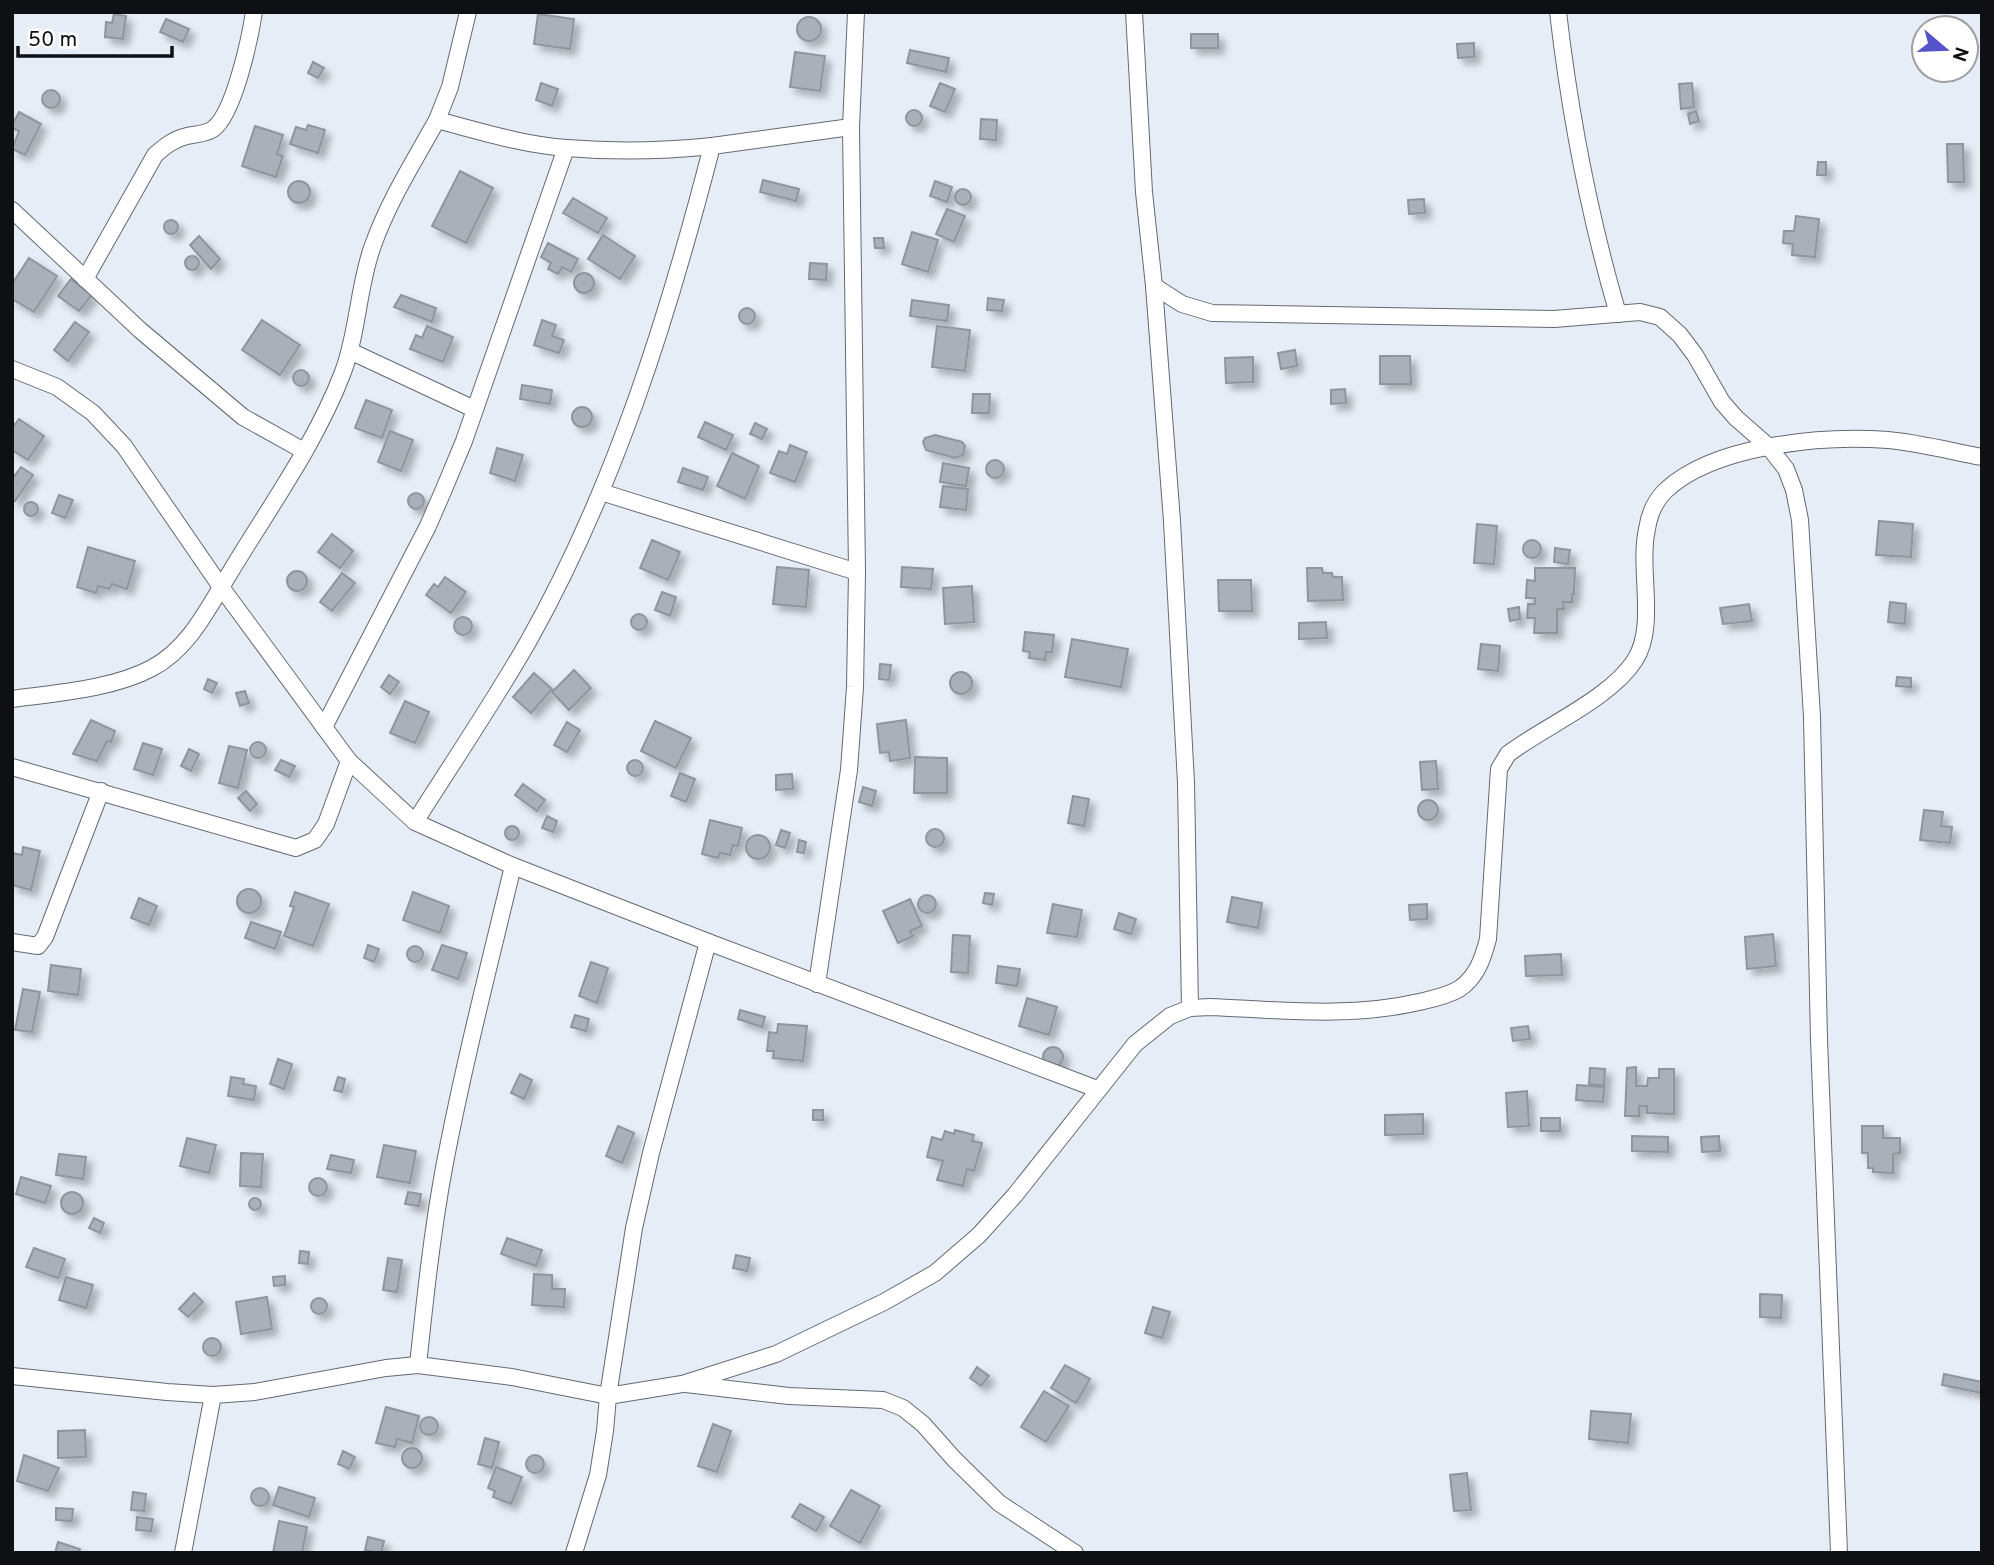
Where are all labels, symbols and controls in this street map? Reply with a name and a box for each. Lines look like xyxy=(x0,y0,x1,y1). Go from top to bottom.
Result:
scale bar xyxy=(18,14,172,58)
north arrow xyxy=(1910,14,1980,84)
text: 50 m xyxy=(28,27,77,54)
text: N xyxy=(1946,44,1973,64)

